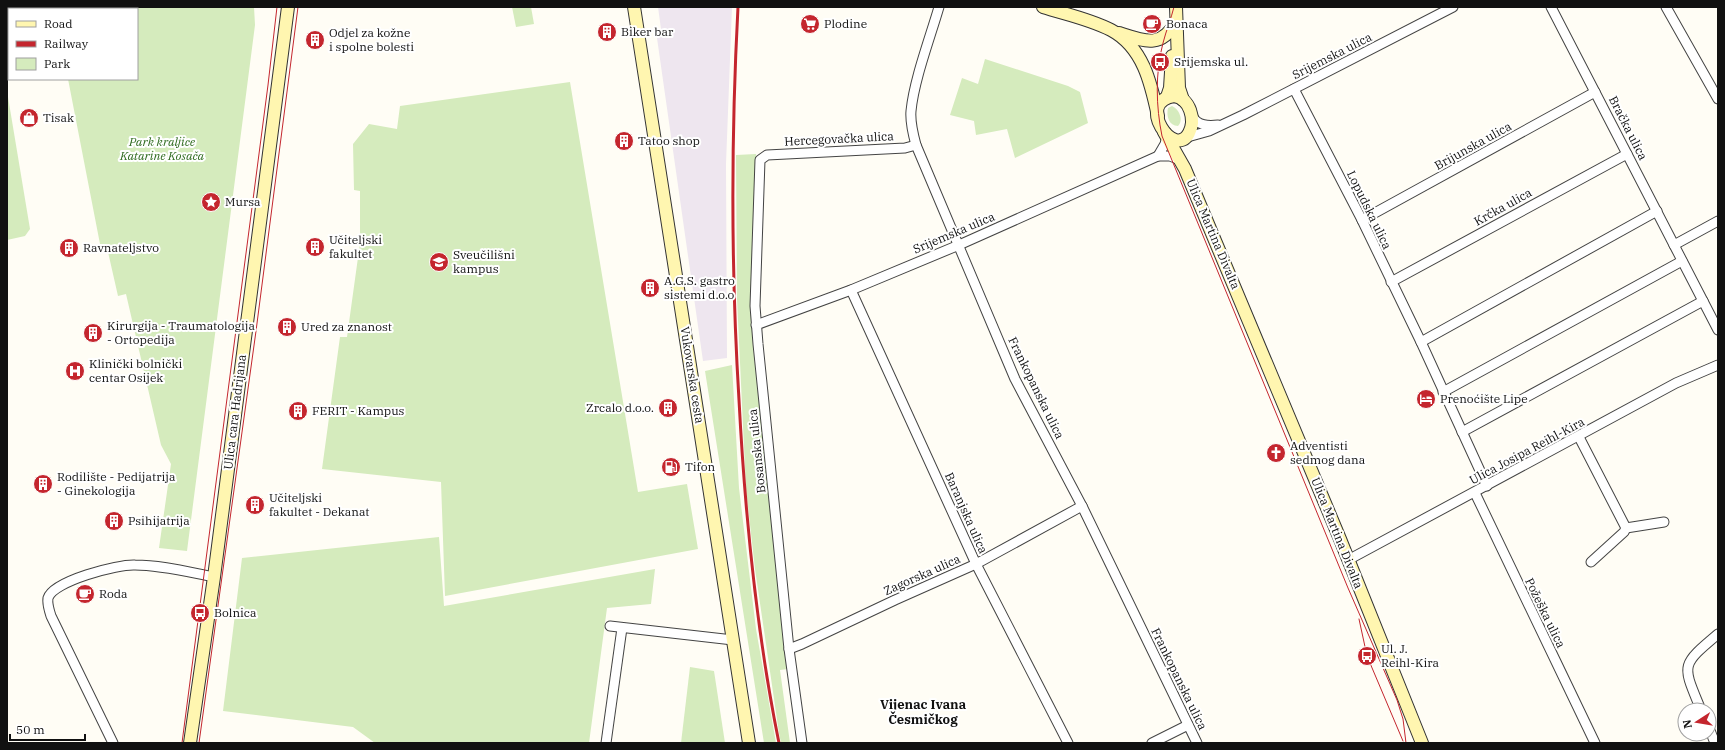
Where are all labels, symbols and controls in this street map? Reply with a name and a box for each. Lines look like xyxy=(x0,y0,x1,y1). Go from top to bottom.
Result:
legend xyxy=(8,8,138,80)
supermarket icon: Plodine xyxy=(799,13,821,35)
cafe icon: Bonaca xyxy=(1141,13,1163,35)
text: Road xyxy=(44,16,73,31)
place label: Plodine xyxy=(824,16,867,31)
place label: Bonaca xyxy=(1166,16,1208,31)
building icon: Biker bar xyxy=(596,21,618,43)
place label: Biker bar xyxy=(621,24,674,39)
place label: Odjel za kožne i spolne bolesti xyxy=(329,25,414,54)
building icon: Odjel za kožne i spolne bolesti xyxy=(304,29,326,51)
street label: Srijemska ulica xyxy=(1289,29,1375,82)
text: Railway xyxy=(44,36,89,51)
bus stop icon: Srijemska ul. xyxy=(1149,51,1171,73)
place label: Srijemska ul. xyxy=(1174,54,1248,69)
text: Park xyxy=(44,56,70,71)
street label: Bračka ulica xyxy=(1606,93,1651,163)
shop icon: Tisak xyxy=(18,107,40,129)
place label: Tisak xyxy=(43,110,74,125)
street label: Brijunska ulica xyxy=(1432,118,1514,173)
street label: Hercegovačka ulica xyxy=(784,128,895,149)
building icon: Tatoo shop xyxy=(613,130,635,152)
place label: Tatoo shop xyxy=(638,133,700,148)
park label: Park kraljice Katarine Kosača xyxy=(119,134,205,163)
street label: Lopudska ulica xyxy=(1344,168,1395,252)
street label: Ulica Martina Divalta xyxy=(1183,176,1244,292)
street label: Krčka ulica xyxy=(1471,184,1535,229)
place icon: Mursa xyxy=(200,191,222,213)
place label: Mursa xyxy=(225,194,261,209)
street label: Srijemska ulica xyxy=(911,208,997,257)
place label: Učiteljski fakultet xyxy=(329,232,382,261)
building icon: Učiteljski fakultet xyxy=(304,236,326,258)
building icon: Ravnateljstvo xyxy=(58,237,80,259)
place label: Ravnateljstvo xyxy=(83,240,159,255)
place label: Sveučilišni kampus xyxy=(453,247,515,276)
school or university icon: Sveučilišni kampus xyxy=(428,251,450,273)
place label: A.G.S. gastro sistemi d.o.o xyxy=(664,273,735,302)
building icon: A.G.S. gastro sistemi d.o.o xyxy=(639,277,661,299)
building icon: Ured za znanost xyxy=(276,316,298,338)
place label: Kirurgija - Traumatologija - Ortopedija xyxy=(107,318,255,347)
place label: Ured za znanost xyxy=(301,319,392,334)
building icon: Kirurgija - Traumatologija - Ortopedija xyxy=(82,322,104,344)
street label: Vukovarska cesta xyxy=(677,325,708,425)
street label: Frankopanska ulica xyxy=(1005,334,1068,442)
street label: Ulica cara Hadrijana xyxy=(220,353,249,470)
place label: Klinički bolnički centar Osijek xyxy=(89,356,182,385)
hospital icon: Klinički bolnički centar Osijek xyxy=(64,360,86,382)
hotel icon: Prenoćište Lipe xyxy=(1415,388,1437,410)
place label: Prenoćište Lipe xyxy=(1440,391,1528,406)
building icon: Zrcalo d.o.o. xyxy=(657,397,679,419)
building icon: FERIT - Kampus xyxy=(287,400,309,422)
place label: Zrcalo d.o.o. xyxy=(586,400,654,415)
place label: FERIT - Kampus xyxy=(312,403,405,418)
street label: Bosanska ulica xyxy=(745,408,768,494)
street label: Ulica Josipa Reihl-Kira xyxy=(1467,414,1587,487)
place label: Adventisti sedmog dana xyxy=(1290,438,1366,467)
church icon: Adventisti sedmog dana xyxy=(1265,442,1287,464)
fuel station icon: Tifon xyxy=(660,456,682,478)
place label: Tifon xyxy=(685,459,715,474)
place label: Rodilište - Pedijatrija - Ginekologija xyxy=(57,469,176,498)
street label: Baranjska ulica xyxy=(942,470,991,556)
building icon: Rodilište - Pedijatrija - Ginekologija xyxy=(32,473,54,495)
street label: Ulica Martina Divalta xyxy=(1308,475,1367,591)
place label: Učiteljski fakultet - Dekanat xyxy=(269,490,370,519)
building icon: Učiteljski fakultet - Dekanat xyxy=(244,494,266,516)
building icon: Psihijatrija xyxy=(103,510,125,532)
place label: Psihijatrija xyxy=(128,513,190,528)
street label: Zagorska ulica xyxy=(881,551,963,598)
street label: Požeška ulica xyxy=(1522,575,1569,651)
cafe icon: Roda xyxy=(74,583,96,605)
place label: Roda xyxy=(99,586,128,601)
bus stop icon: Bolnica xyxy=(189,602,211,624)
place label: Bolnica xyxy=(214,605,257,620)
street label: Frankopanska ulica xyxy=(1148,625,1211,733)
place label: Ul. J. Reihl-Kira xyxy=(1381,641,1439,670)
bus stop icon: Ul. J. Reihl-Kira xyxy=(1356,645,1378,667)
district label: Vijenac Ivana Česmičkog xyxy=(880,696,967,728)
north arrow xyxy=(1677,702,1717,742)
scale bar xyxy=(10,716,85,742)
text: N xyxy=(1679,718,1695,730)
text: 50 m xyxy=(16,722,45,737)

